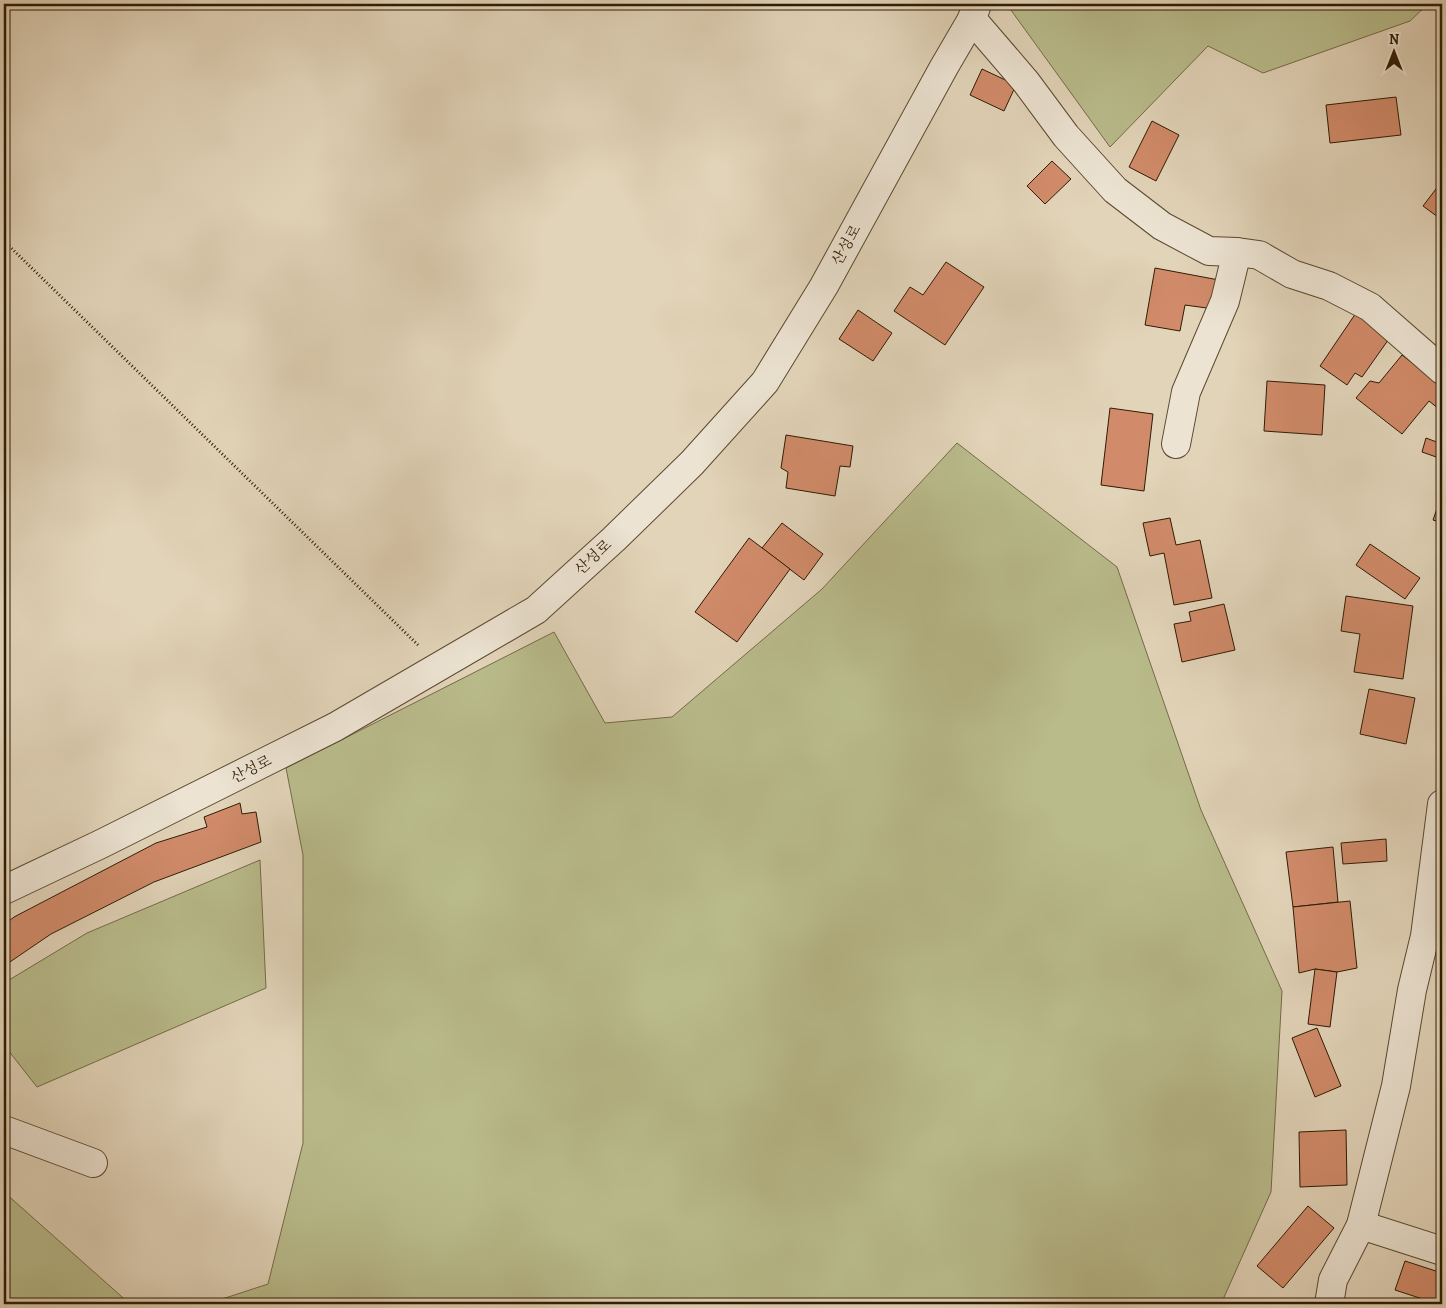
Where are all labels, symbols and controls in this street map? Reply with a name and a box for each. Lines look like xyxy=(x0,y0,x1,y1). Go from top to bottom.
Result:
north arrow xyxy=(1368,28,1418,78)
text: N xyxy=(1389,30,1399,49)
street label: 산성로 xyxy=(827,221,866,269)
street label: 산성로 xyxy=(570,535,616,579)
street label: 산성로 xyxy=(227,750,275,788)

